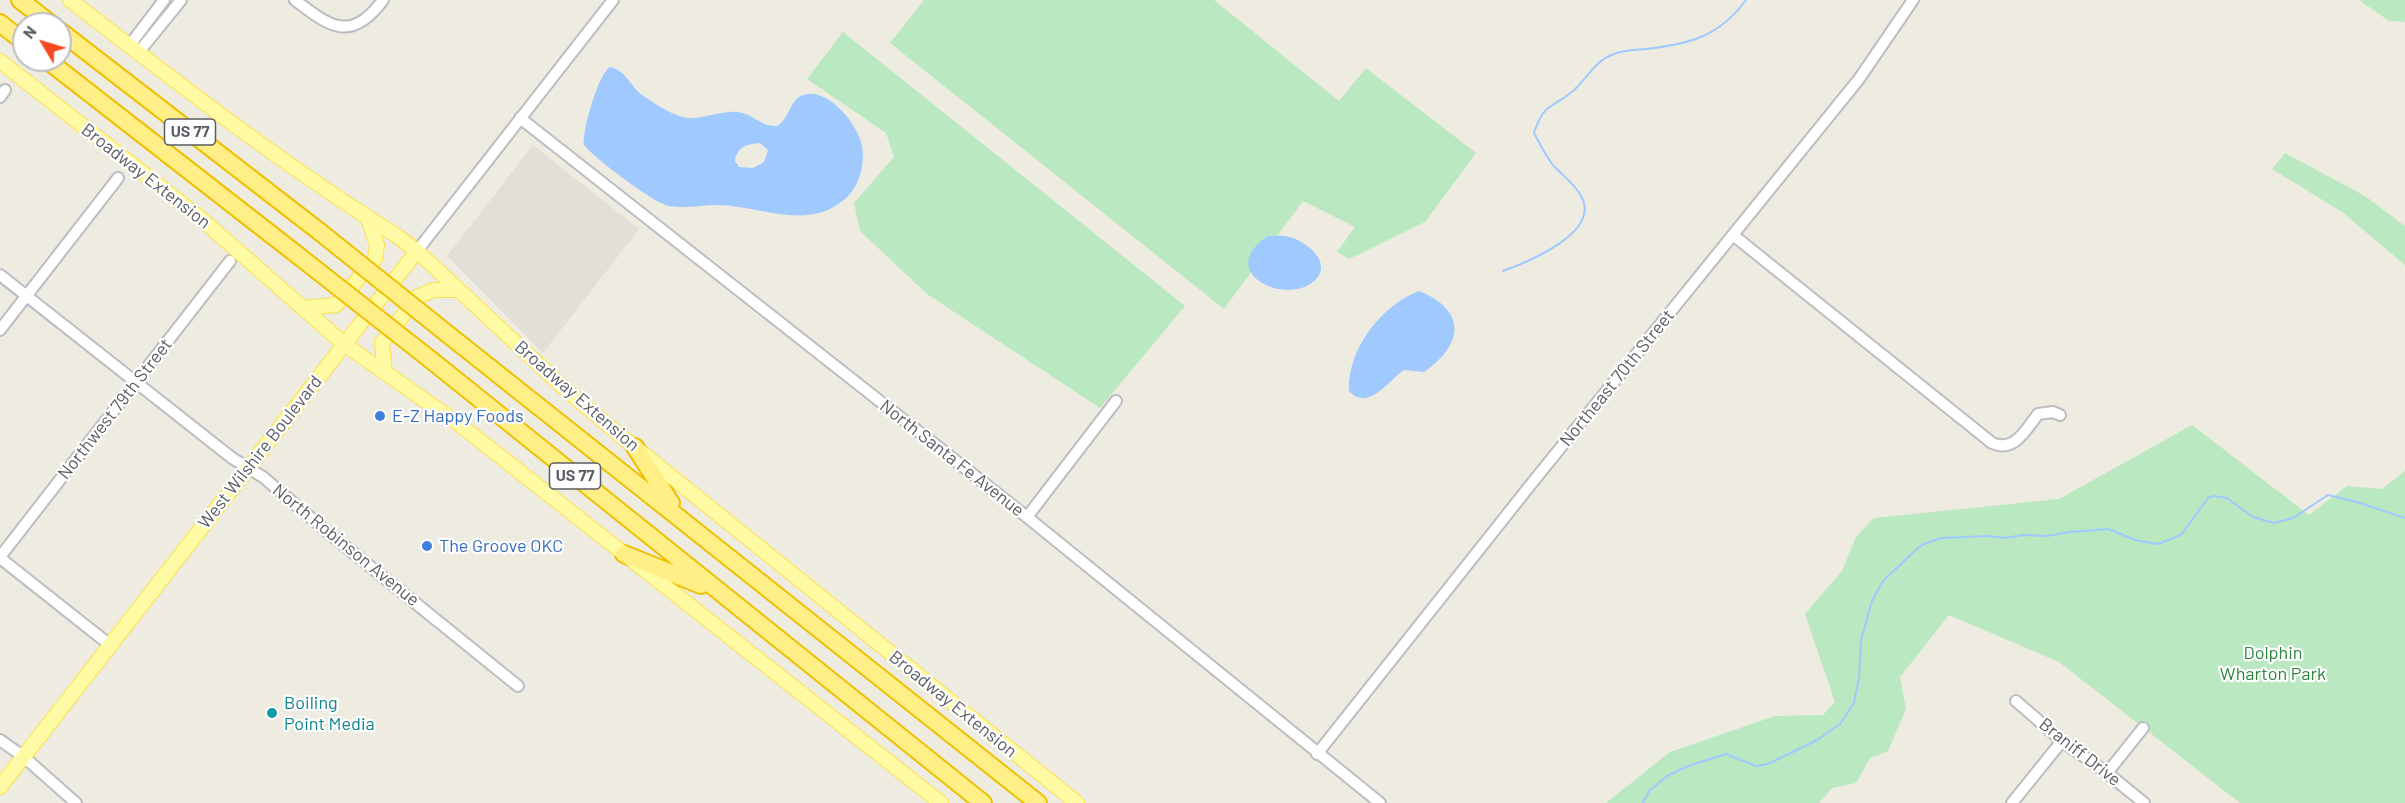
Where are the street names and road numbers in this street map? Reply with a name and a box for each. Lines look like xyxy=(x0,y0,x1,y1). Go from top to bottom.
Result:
street label: Broadway Extension xyxy=(77,119,215,233)
road number: US 77 xyxy=(164,119,216,145)
street label: Northeast 70th Street xyxy=(1555,305,1679,451)
street label: Northwest 79th Street xyxy=(53,334,177,484)
street label: Broadway Extension xyxy=(510,336,644,456)
street label: West Wilshire Boulevard xyxy=(194,371,326,533)
street label: North Santa Fe Avenue xyxy=(876,395,1028,521)
road number: US 77 xyxy=(550,463,600,489)
street label: North Robinson Avenue xyxy=(268,479,424,611)
street label: Broadway Extension xyxy=(885,646,1021,762)
street label: Braniff Drive xyxy=(2035,713,2125,791)

